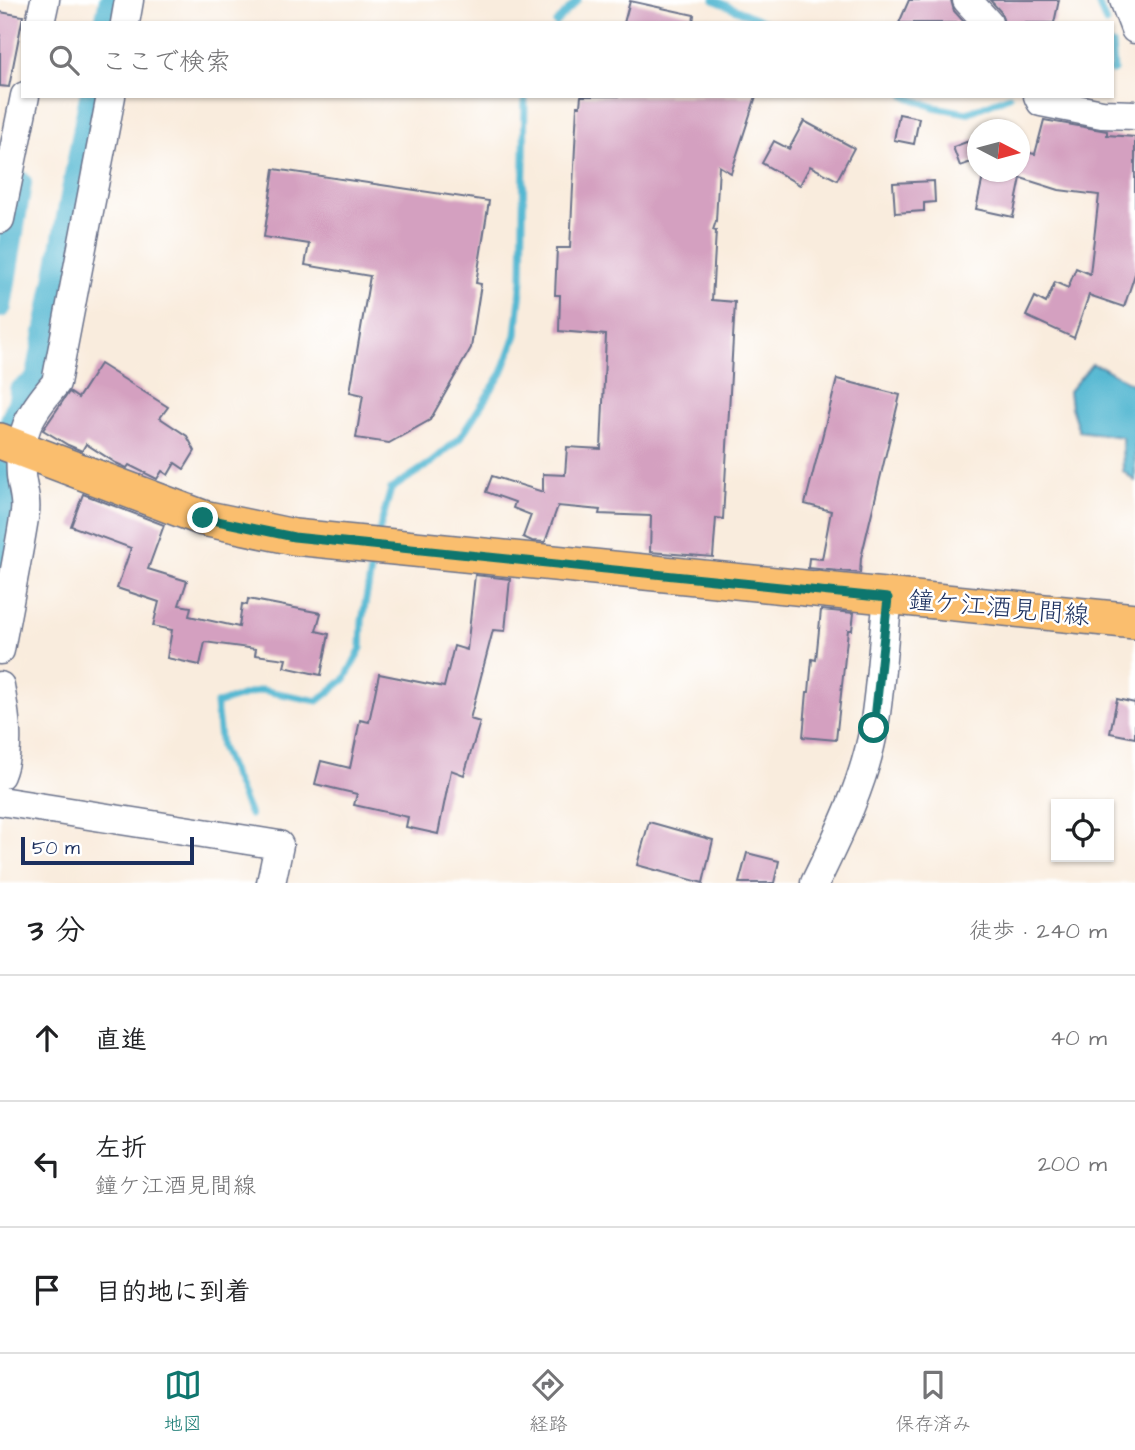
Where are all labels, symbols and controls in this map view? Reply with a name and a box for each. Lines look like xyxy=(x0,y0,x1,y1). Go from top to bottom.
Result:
search box xyxy=(21,21,1114,98)
icon: search xyxy=(45,41,83,79)
text: ここで検索 xyxy=(101,44,231,80)
north arrow xyxy=(967,119,1030,182)
route end xyxy=(187,502,218,533)
street label: 鐘ケ江酒見間線 xyxy=(907,582,1091,634)
route start xyxy=(858,712,889,743)
map controls xyxy=(1051,799,1114,862)
button: locate xyxy=(1051,799,1114,862)
scale bar xyxy=(21,834,194,866)
text: 50 m xyxy=(32,835,80,862)
text: 3 分 xyxy=(28,910,85,952)
text: 徒歩 · 240 m xyxy=(969,915,1107,947)
icon: ahead xyxy=(28,1019,66,1057)
text: 直進 xyxy=(95,1022,147,1058)
text: 40 m xyxy=(1050,1022,1107,1054)
text: 左折 xyxy=(95,1130,147,1166)
icon: left xyxy=(28,1145,66,1183)
text: 200 m xyxy=(1038,1148,1107,1180)
text: 鐘ケ江酒見間線 xyxy=(95,1170,256,1202)
icon: arrive xyxy=(28,1271,66,1309)
text: 目的地に到着 xyxy=(95,1274,251,1310)
tab: 地図 xyxy=(164,1366,202,1438)
tab: 経路 xyxy=(529,1366,567,1438)
tab: 保存済み xyxy=(895,1366,971,1438)

